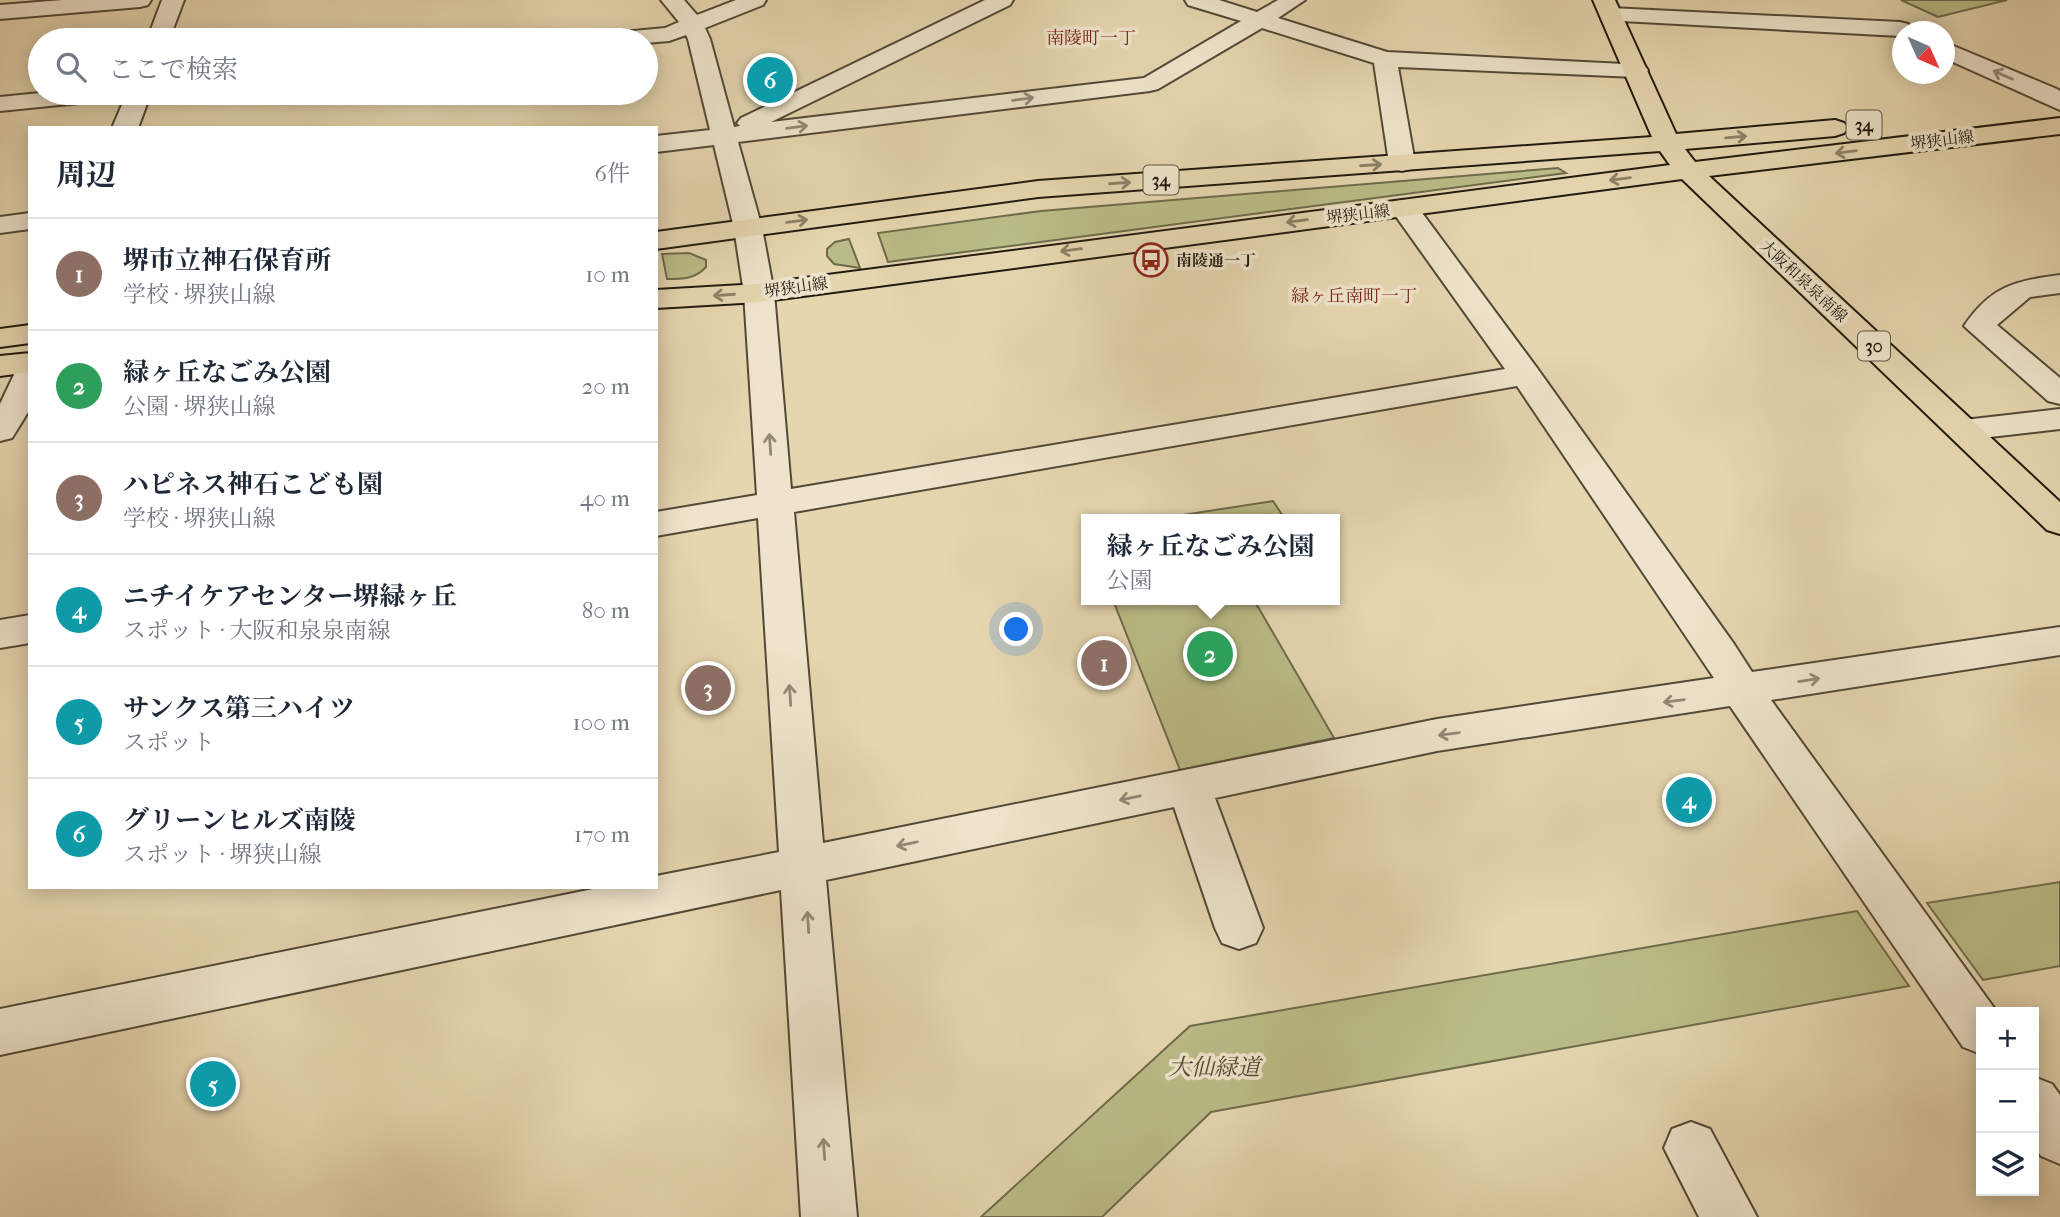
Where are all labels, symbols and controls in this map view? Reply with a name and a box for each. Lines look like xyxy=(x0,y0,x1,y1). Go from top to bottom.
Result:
north arrow xyxy=(1892,21,1955,84)
search box xyxy=(28,28,658,105)
district label: 南陵町一丁 xyxy=(1046,28,1136,49)
icon: search xyxy=(52,48,90,86)
text: ここで検索 xyxy=(108,54,238,85)
pin: 6 xyxy=(747,54,793,106)
one-way arrow xyxy=(1993,68,2014,81)
one-way arrow xyxy=(1011,93,1034,106)
road number: 34 xyxy=(1846,110,1882,140)
one-way arrow xyxy=(785,121,808,134)
street label: 堺狭山線 xyxy=(1909,127,1975,153)
one-way arrow xyxy=(1724,131,1747,144)
one-way arrow xyxy=(1836,146,1858,159)
text: 周辺 xyxy=(56,158,116,193)
one-way arrow xyxy=(1359,158,1382,171)
text: 6件 xyxy=(595,160,630,187)
road number: 34 xyxy=(1144,166,1178,195)
one-way arrow xyxy=(1609,172,1632,185)
one-way arrow xyxy=(1108,176,1131,189)
street label: 堺狭山線 xyxy=(1325,201,1391,227)
one-way arrow xyxy=(785,215,807,228)
one-way arrow xyxy=(1286,215,1309,228)
street label: 大阪和泉泉南線 xyxy=(1757,236,1851,326)
bus stop icon: 南陵通一丁 xyxy=(1132,241,1170,279)
one-way arrow xyxy=(1061,244,1083,257)
text: 堺市立神石保育所 xyxy=(123,245,331,276)
place label: 南陵通一丁 xyxy=(1176,251,1256,270)
text: 1 xyxy=(75,261,83,288)
text: 10 m xyxy=(585,261,630,288)
street label: 堺狭山線 xyxy=(763,273,829,301)
text: 学校 · 堺狭山線 xyxy=(123,281,276,308)
district label: 緑ヶ丘南町一丁 xyxy=(1291,286,1417,307)
one-way arrow xyxy=(713,288,736,301)
road number: 30 xyxy=(1858,332,1890,360)
text: 緑ヶ丘なごみ公園 xyxy=(123,357,331,388)
text: 2 xyxy=(73,373,85,400)
text: 20 m xyxy=(581,373,630,400)
text: 公園 · 堺狭山線 xyxy=(123,393,276,420)
one-way arrow xyxy=(763,433,776,456)
text: ハピネス神石こども園 xyxy=(123,469,383,500)
text: 3 xyxy=(74,485,84,512)
text: 40 m xyxy=(580,485,630,512)
text: 学校 · 堺狭山線 xyxy=(123,505,276,532)
popup xyxy=(1081,514,1340,605)
text: 緑ヶ丘なごみ公園 xyxy=(1106,531,1315,562)
text: 公園 xyxy=(1106,567,1152,594)
text: ニチイケアセンター堺緑ヶ丘 xyxy=(123,581,457,612)
text: 4 xyxy=(72,597,86,624)
text: 80 m xyxy=(582,597,630,624)
your location xyxy=(999,612,1033,646)
text: スポット · 大阪和泉泉南線 xyxy=(123,617,391,644)
pin: 2 xyxy=(1187,628,1233,680)
pin: 1 xyxy=(1081,637,1127,689)
pin: 3 xyxy=(685,662,731,714)
one-way arrow xyxy=(1797,674,1820,687)
one-way arrow xyxy=(783,684,796,707)
text: サンクス第三ハイツ xyxy=(123,693,355,724)
one-way arrow xyxy=(1663,695,1686,708)
text: 5 xyxy=(74,709,84,736)
text: 100 m xyxy=(572,709,630,736)
one-way arrow xyxy=(1438,727,1461,740)
text: スポット xyxy=(123,729,215,756)
pin: 4 xyxy=(1666,774,1712,826)
one-way arrow xyxy=(1119,792,1142,806)
text: グリーンヒルズ南陵 xyxy=(123,805,356,836)
text: 6 xyxy=(73,821,85,848)
text: 170 m xyxy=(574,821,630,848)
one-way arrow xyxy=(896,837,919,851)
text: スポット · 堺狭山線 xyxy=(123,841,322,868)
one-way arrow xyxy=(801,911,814,934)
map controls xyxy=(1976,1007,2039,1196)
button: + xyxy=(1976,1007,2039,1070)
park label: 大仙緑道 xyxy=(1168,1054,1263,1081)
pin: 5 xyxy=(190,1058,236,1110)
button: − xyxy=(1976,1070,2039,1133)
button: layers xyxy=(1976,1133,2039,1196)
one-way arrow xyxy=(817,1138,830,1161)

